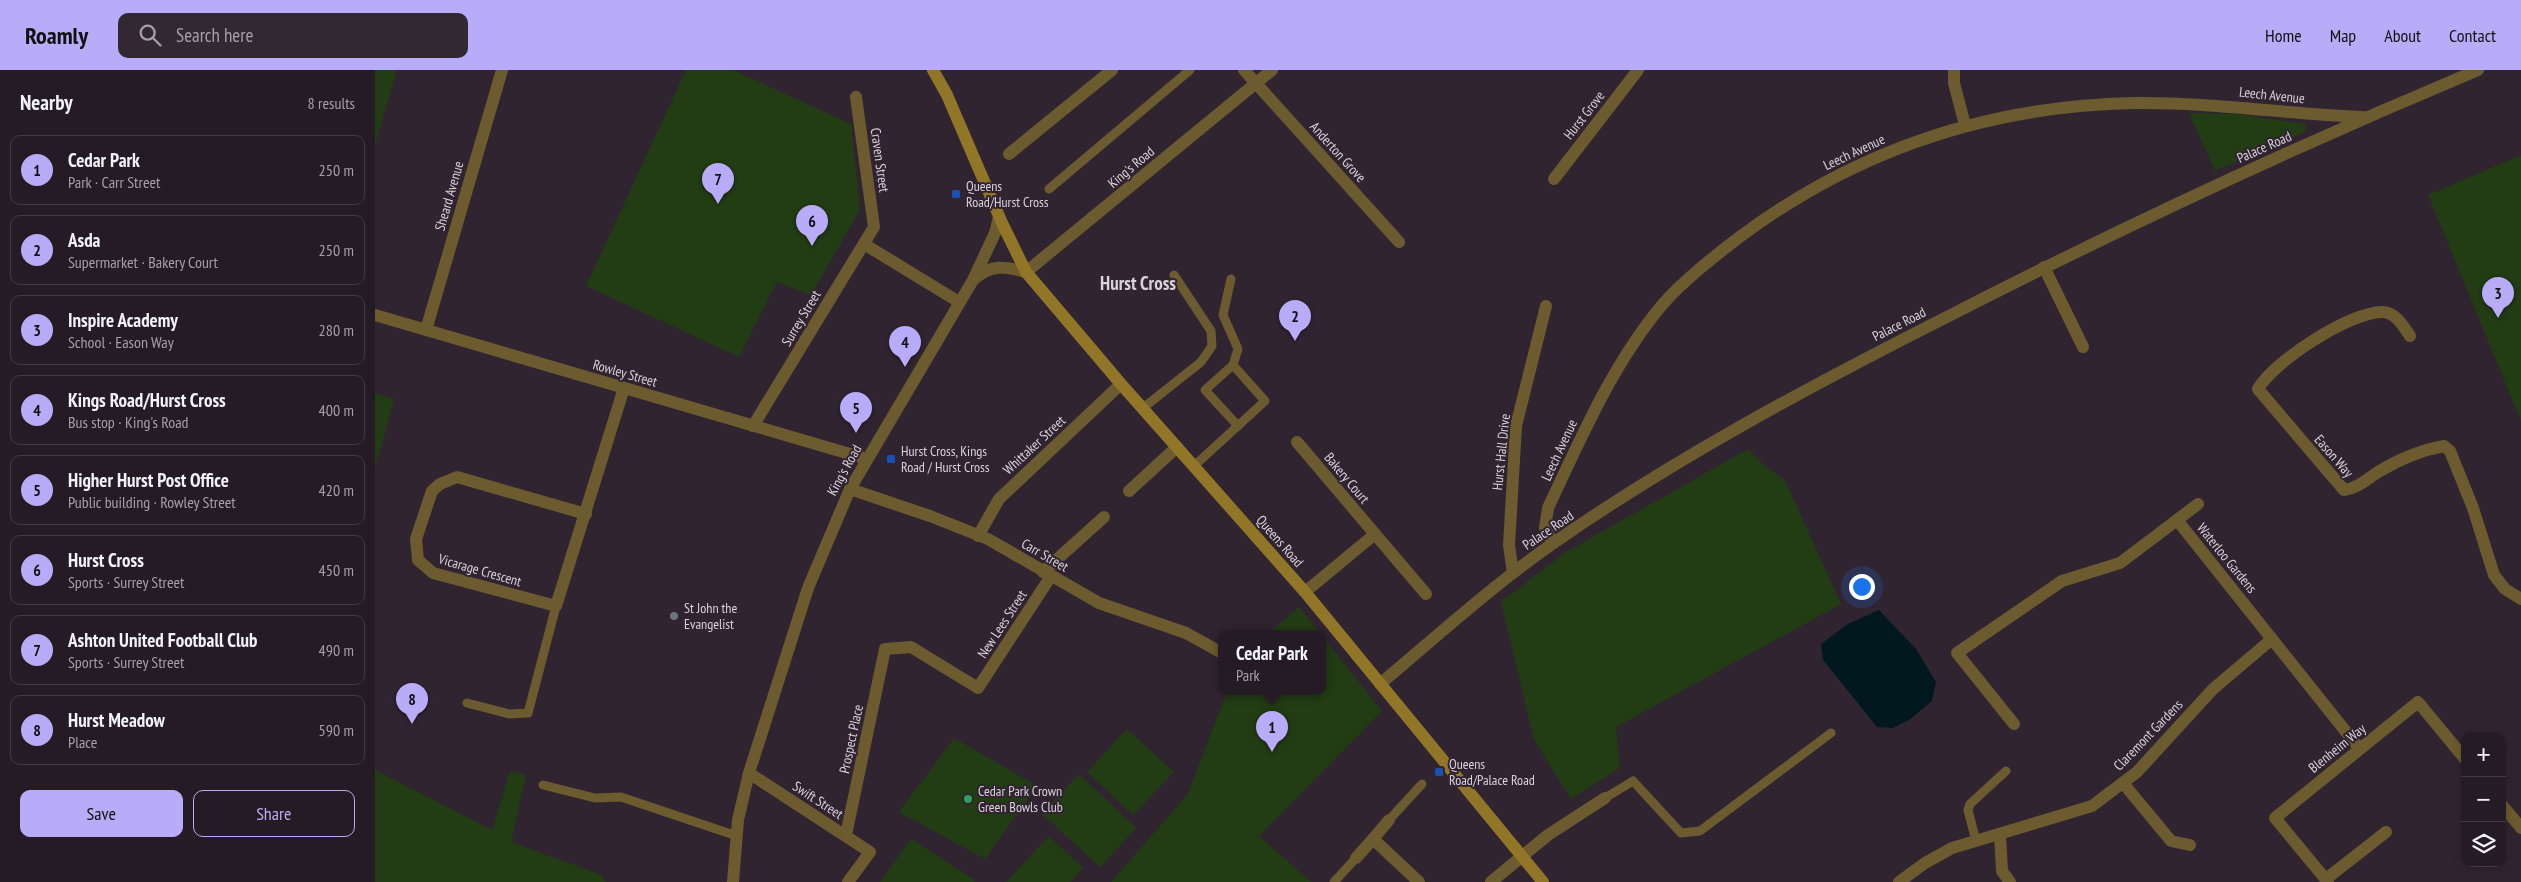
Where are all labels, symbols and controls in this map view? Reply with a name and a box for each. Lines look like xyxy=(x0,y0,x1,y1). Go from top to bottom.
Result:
search box xyxy=(118,13,468,58)
text: Roamly xyxy=(25,20,88,51)
icon: search xyxy=(136,21,164,49)
text: Search here xyxy=(176,23,253,47)
text: Home xyxy=(2265,24,2302,47)
text: Map xyxy=(2330,24,2356,47)
text: About xyxy=(2384,24,2421,47)
text: Contact xyxy=(2449,24,2496,47)
street label: Leech Avenue xyxy=(2238,83,2306,107)
street label: Hurst Grove xyxy=(1559,87,1609,143)
text: Nearby xyxy=(20,89,73,116)
text: 8 results xyxy=(308,93,355,113)
street label: Anderton Grove xyxy=(1306,118,1370,186)
street label: Craven Street xyxy=(867,127,893,194)
street label: Palace Road xyxy=(2234,127,2294,167)
street label: Leech Avenue xyxy=(1820,130,1888,174)
street label: King's Road xyxy=(1104,142,1158,192)
text: Cedar Park xyxy=(68,148,140,172)
street label: Sheard Avenue xyxy=(431,159,468,233)
text: 1 xyxy=(33,160,41,180)
text: 250 m xyxy=(319,160,354,180)
pin: 7 xyxy=(702,163,734,204)
text: Park · Carr Street xyxy=(68,172,160,192)
place label: Queens Road/Hurst Cross xyxy=(966,177,1049,211)
marker: Queens Road/Hurst Cross xyxy=(950,188,962,200)
pin: 6 xyxy=(796,205,828,246)
text: Asda xyxy=(68,228,100,252)
text: 2 xyxy=(33,240,41,260)
text: 250 m xyxy=(319,240,354,260)
text: Supermarket · Bakery Court xyxy=(68,252,218,272)
district label: Hurst Cross xyxy=(1100,271,1176,295)
pin: 3 xyxy=(2482,277,2514,318)
street label: Surrey Street xyxy=(777,287,825,349)
pin: 2 xyxy=(1279,300,1311,341)
street label: Palace Road xyxy=(1869,303,1929,345)
text: Inspire Academy xyxy=(68,308,178,332)
text: 3 xyxy=(33,320,41,340)
text: 280 m xyxy=(319,320,354,340)
pin: 4 xyxy=(889,326,921,367)
text: School · Eason Way xyxy=(68,332,174,352)
street label: Rowley Street xyxy=(591,355,659,391)
text: Kings Road/Hurst Cross xyxy=(68,388,226,412)
pin: 5 xyxy=(840,392,872,433)
text: 4 xyxy=(33,400,41,420)
text: 400 m xyxy=(319,400,354,420)
street label: Whittaker Street xyxy=(999,411,1069,478)
text: Bus stop · King's Road xyxy=(68,412,188,432)
street label: Hurst Hall Drive xyxy=(1488,413,1514,491)
street label: Leech Avenue xyxy=(1537,416,1581,484)
street label: Eason Way xyxy=(2310,431,2358,482)
street label: King's Road xyxy=(823,441,865,499)
place label: Hurst Cross, Kings Road / Hurst Cross xyxy=(901,442,990,476)
street label: Bakery Court xyxy=(1320,449,1374,507)
marker: Hurst Cross, Kings Road / Hurst Cross xyxy=(885,453,897,465)
text: Higher Hurst Post Office xyxy=(68,468,229,492)
text: 5 xyxy=(33,480,41,500)
text: 420 m xyxy=(319,480,354,500)
text: Public building · Rowley Street xyxy=(68,492,236,512)
street label: Palace Road xyxy=(1519,506,1577,554)
street label: Queens Road xyxy=(1253,511,1307,571)
street label: Waterloo Gardens xyxy=(2193,519,2261,597)
street label: Carr Street xyxy=(1018,534,1072,576)
text: Hurst Cross xyxy=(68,548,144,572)
street label: Vicarage Crescent xyxy=(435,549,524,590)
text: 6 xyxy=(33,560,41,580)
text: 450 m xyxy=(319,560,354,580)
text: Sports · Surrey Street xyxy=(68,572,184,592)
your location xyxy=(1849,574,1875,600)
street label: New Lees Street xyxy=(973,586,1031,661)
place label: St John the Evangelist xyxy=(684,599,738,633)
marker: St John the Evangelist xyxy=(668,610,680,622)
text: Ashton United Football Club xyxy=(68,628,257,652)
popup xyxy=(1218,630,1326,695)
text: 7 xyxy=(33,640,41,660)
text: 490 m xyxy=(319,640,354,660)
text: Cedar Park xyxy=(1236,641,1308,665)
text: Sports · Surrey Street xyxy=(68,652,184,672)
text: Park xyxy=(1236,665,1260,685)
pin: 8 xyxy=(396,683,428,724)
street label: Claremont Gardens xyxy=(2110,695,2187,774)
street label: Prospect Place xyxy=(835,703,867,775)
text: Hurst Meadow xyxy=(68,708,165,732)
pin: 1 xyxy=(1256,711,1288,752)
street label: Blenheim Way xyxy=(2305,719,2370,777)
text: 8 xyxy=(33,720,41,740)
text: 590 m xyxy=(319,720,354,740)
text: Place xyxy=(68,732,97,752)
map controls xyxy=(2461,732,2506,867)
button: + xyxy=(2461,732,2506,777)
place label: Queens Road/Palace Road xyxy=(1449,755,1535,789)
marker: Queens Road/Palace Road xyxy=(1433,766,1445,778)
street label: Swift Street xyxy=(789,777,847,823)
button: − xyxy=(2461,777,2506,822)
place label: Cedar Park Crown Green Bowls Club xyxy=(978,782,1063,816)
button: Save xyxy=(20,790,183,837)
button: Share xyxy=(193,790,355,837)
marker: Cedar Park Crown Green Bowls Club xyxy=(962,793,974,805)
button: layers xyxy=(2461,822,2506,867)

